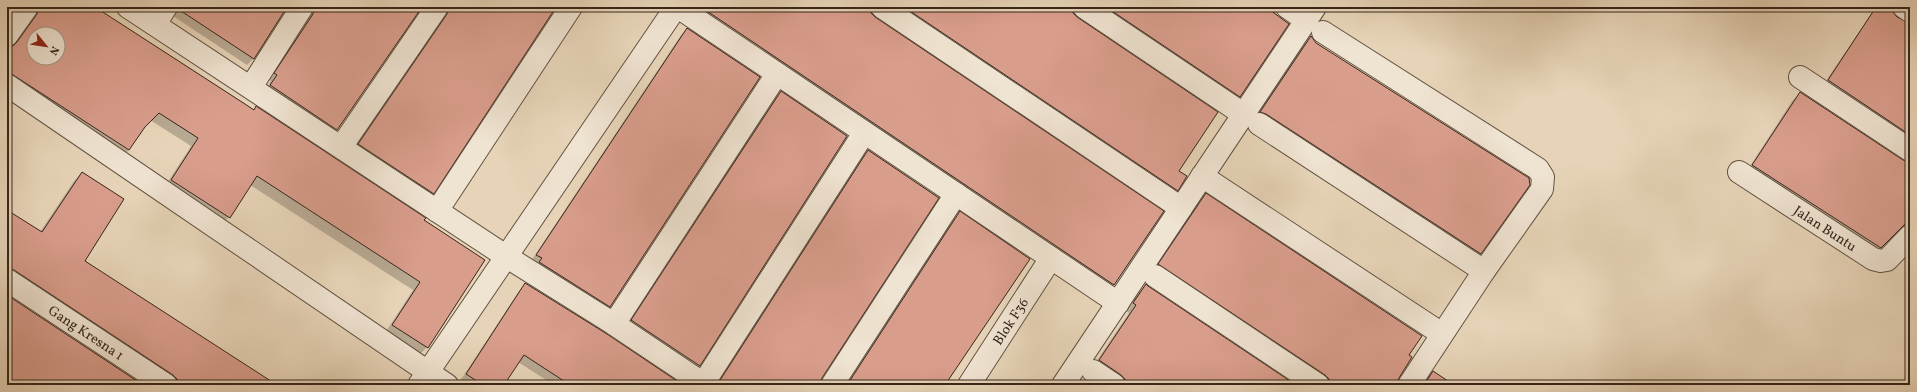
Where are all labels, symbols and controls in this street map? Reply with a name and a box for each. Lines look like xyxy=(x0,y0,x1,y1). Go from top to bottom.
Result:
north arrow xyxy=(26,26,66,66)
text: N xyxy=(45,43,62,57)
street label: Jalan Buntu xyxy=(1789,202,1860,257)
street label: Blok F36 xyxy=(989,295,1034,349)
street label: Gang Kresna 1 xyxy=(44,302,127,366)

